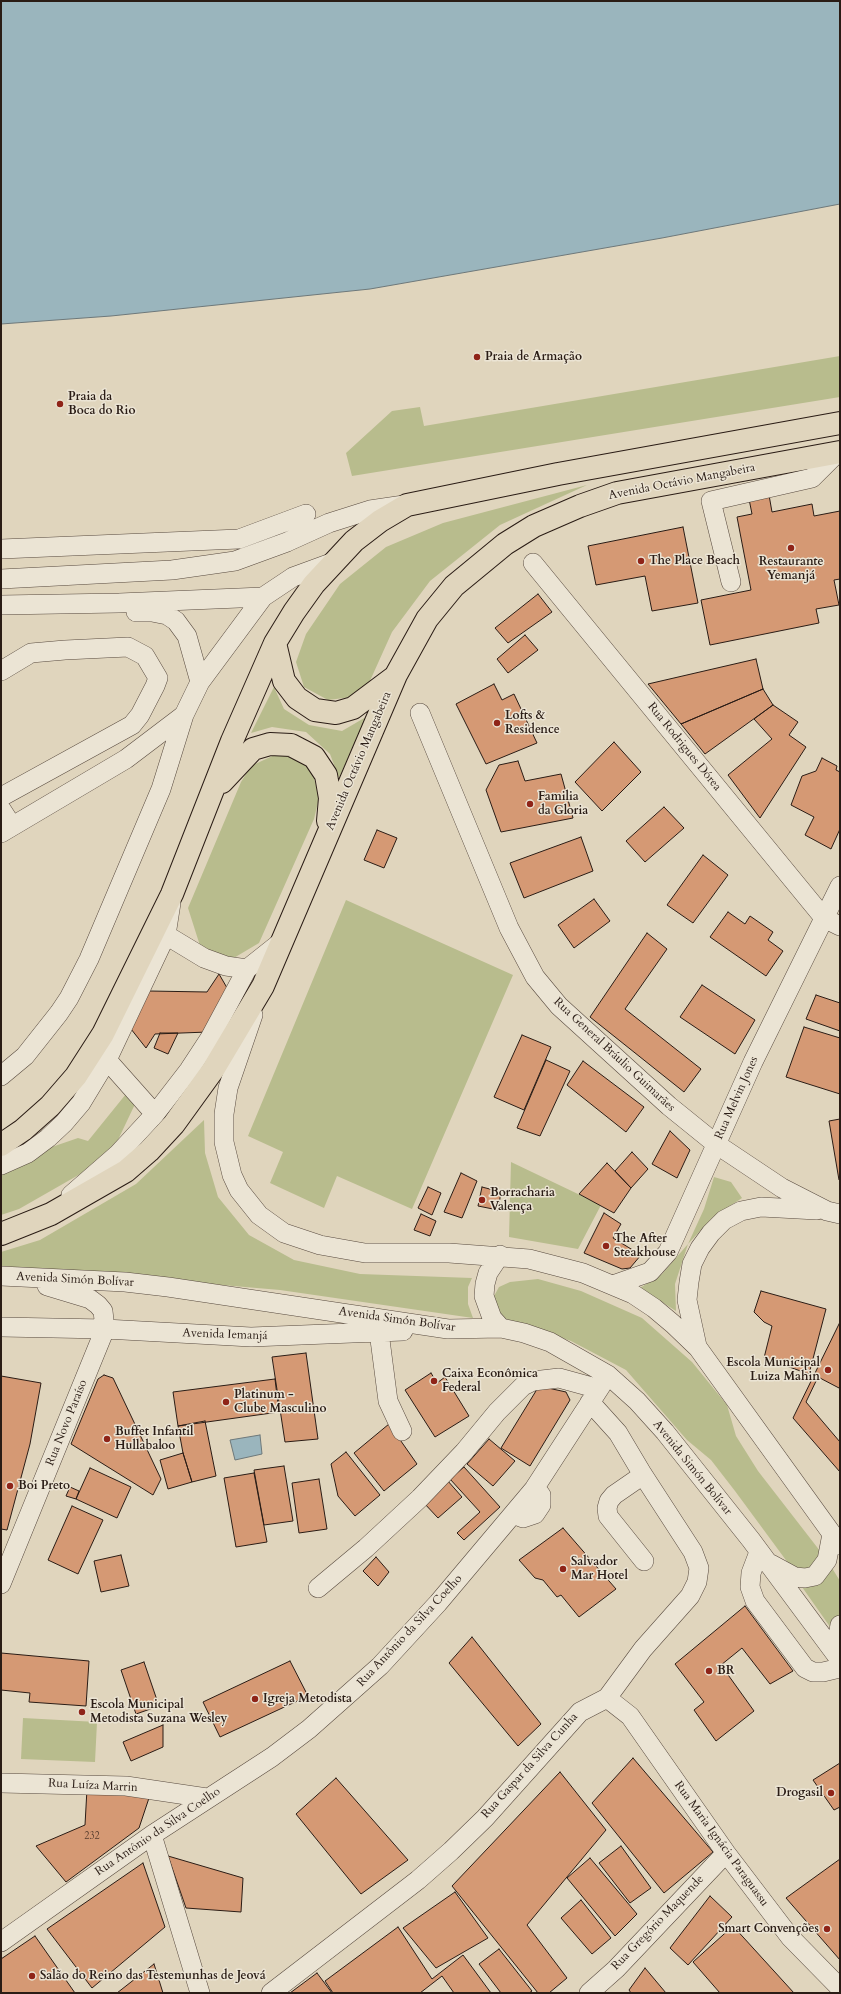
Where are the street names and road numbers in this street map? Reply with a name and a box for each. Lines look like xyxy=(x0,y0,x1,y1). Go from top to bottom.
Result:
street label: Avenida Octávio Mangabeira xyxy=(607,461,757,503)
street label: Avenida Octávio Mangabeira xyxy=(323,690,395,832)
street label: Rua Rodrigues Dórea xyxy=(644,700,724,794)
street label: Rua General Bráulio Guimarães xyxy=(550,995,678,1115)
street label: Rua Melvin Jones xyxy=(712,1054,762,1142)
street label: Avenida Simón Bolívar xyxy=(16,1270,134,1290)
street label: Avenida Simón Bolívar xyxy=(338,1305,456,1335)
street label: Avenida Iemanjá xyxy=(182,1326,268,1344)
street label: Rua Novo Paraíso xyxy=(43,1378,91,1468)
street label: Avenida Simón Bolívar xyxy=(649,1418,735,1518)
street label: Rua Antônio da Silva Coelho xyxy=(354,1572,466,1690)
street label: Rua Gaspar da Silva Cunha xyxy=(479,1710,581,1822)
street label: Rua Luíza Marrin xyxy=(48,1776,138,1796)
street label: Rua Maria Ignácia Paraguassu xyxy=(671,1779,771,1909)
street label: Rua Antônio da Silva Coelho xyxy=(93,1785,223,1879)
street label: Rua Gregório Maquende xyxy=(609,1872,707,1974)

